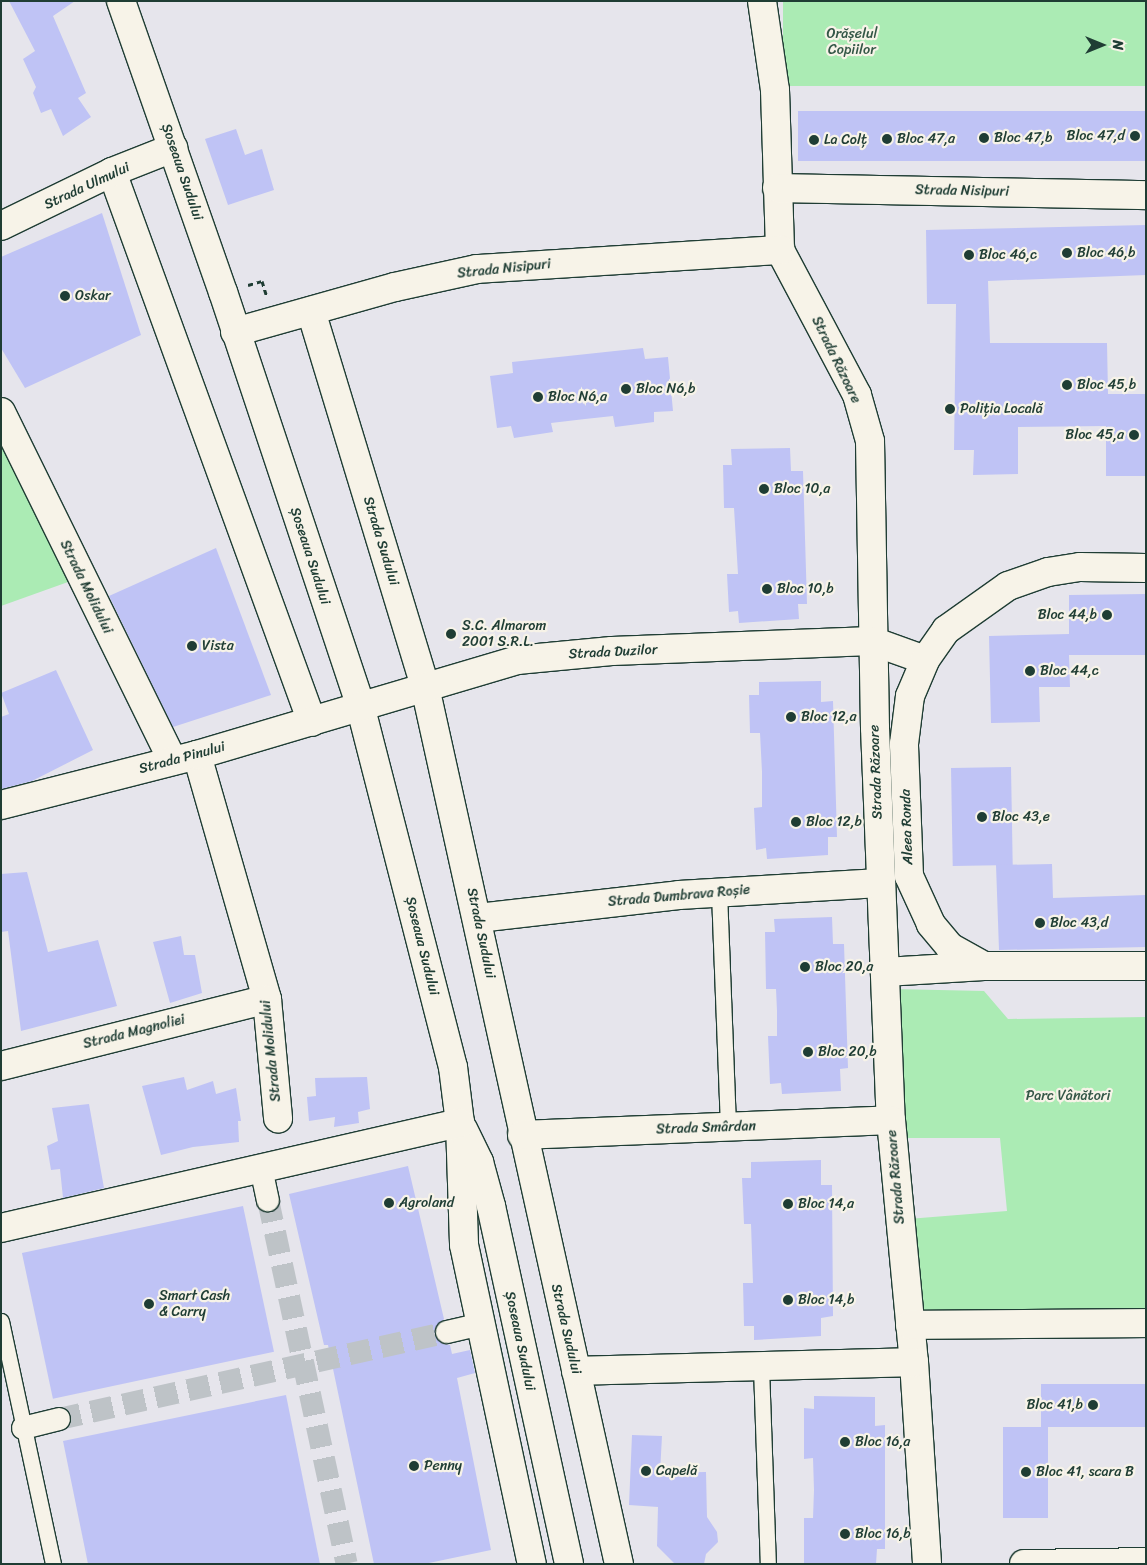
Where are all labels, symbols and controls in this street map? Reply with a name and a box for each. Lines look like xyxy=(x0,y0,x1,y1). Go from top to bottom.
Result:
north arrow xyxy=(1077,20,1127,70)
park label: Orășelul Copiilor xyxy=(827,26,877,58)
text: N xyxy=(1105,40,1130,50)
street label: Șoseaua Sudului xyxy=(158,121,206,223)
place label: Bloc 47,d xyxy=(1067,128,1125,144)
place label: Bloc 47,b xyxy=(994,130,1053,146)
marker: Bloc 47,d xyxy=(1129,130,1141,142)
place label: Bloc 47,a xyxy=(897,131,955,147)
place label: La Colț xyxy=(824,132,867,148)
marker: Bloc 47,b xyxy=(978,132,990,144)
marker: Bloc 47,a xyxy=(881,133,893,145)
marker: La Colț xyxy=(808,134,820,146)
street label: Strada Ulmului xyxy=(41,159,133,213)
street label: Strada Nisipuri xyxy=(915,182,1009,200)
place label: Bloc 46,b xyxy=(1077,245,1136,261)
place label: Bloc 46,c xyxy=(979,247,1037,263)
marker: Bloc 46,b xyxy=(1061,247,1073,259)
marker: Bloc 46,c xyxy=(963,249,975,261)
street label: Strada Nisipuri xyxy=(456,256,552,282)
place label: Oskar xyxy=(75,288,111,304)
marker: Oskar xyxy=(59,290,71,302)
street label: Strada Răzoare xyxy=(808,314,864,406)
place label: Bloc 45,b xyxy=(1077,377,1136,393)
marker: Bloc 45,b xyxy=(1061,379,1073,391)
place label: Bloc N6,b xyxy=(636,381,696,397)
marker: Bloc N6,b xyxy=(620,383,632,395)
place label: Bloc N6,a xyxy=(548,389,607,405)
marker: Bloc N6,a xyxy=(532,391,544,403)
place label: Poliția Locală xyxy=(960,401,1043,417)
marker: Poliția Locală xyxy=(944,403,956,415)
place label: Bloc 45,a xyxy=(1065,427,1124,443)
marker: Bloc 45,a xyxy=(1128,429,1140,441)
place label: Bloc 10,a xyxy=(774,481,830,497)
marker: Bloc 10,a xyxy=(758,483,770,495)
street label: Strada Sudului xyxy=(359,494,403,588)
street label: Șoseaua Sudului xyxy=(286,505,334,607)
street label: Strada Molidului xyxy=(56,537,116,637)
place label: Bloc 10,b xyxy=(777,581,834,597)
marker: Bloc 10,b xyxy=(761,583,773,595)
place label: Bloc 44,b xyxy=(1037,607,1097,623)
marker: Bloc 44,b xyxy=(1101,609,1113,621)
place label: S.C. Almarom 2001 S.R.L. xyxy=(462,618,546,650)
marker: S.C. Almarom 2001 S.R.L. xyxy=(444,627,458,641)
place label: Vista xyxy=(202,638,234,654)
marker: Vista xyxy=(186,640,198,652)
street label: Strada Duzilor xyxy=(568,641,658,663)
place label: Bloc 44,c xyxy=(1040,663,1099,679)
marker: Bloc 44,c xyxy=(1024,665,1036,677)
place label: Bloc 12,a xyxy=(801,709,856,725)
marker: Bloc 12,a xyxy=(785,711,797,723)
street label: Strada Răzoare xyxy=(866,724,886,820)
street label: Strada Pinului xyxy=(137,738,227,778)
street label: Aleea Ronda xyxy=(897,789,917,865)
place label: Bloc 43,e xyxy=(992,809,1050,825)
marker: Bloc 43,e xyxy=(976,811,988,823)
place label: Bloc 12,b xyxy=(806,814,862,830)
marker: Bloc 12,b xyxy=(790,816,802,828)
street label: Strada Dumbrava Roșie xyxy=(607,881,751,911)
street label: Strada Sudului xyxy=(463,886,499,980)
street label: Șoseaua Sudului xyxy=(402,895,442,997)
place label: Bloc 43,d xyxy=(1050,915,1108,931)
marker: Bloc 43,d xyxy=(1034,917,1046,929)
place label: Bloc 20,a xyxy=(815,959,873,975)
marker: Bloc 20,a xyxy=(799,961,811,973)
street label: Strada Molidului xyxy=(257,999,285,1103)
street label: Strada Magnoliei xyxy=(81,1011,187,1053)
place label: Bloc 20,b xyxy=(818,1044,877,1060)
marker: Bloc 20,b xyxy=(802,1046,814,1058)
park label: Parc Vânători xyxy=(1026,1088,1110,1104)
street label: Strada Smârdan xyxy=(656,1118,756,1138)
street label: Strada Răzoare xyxy=(884,1129,908,1225)
place label: Agroland xyxy=(399,1195,454,1211)
place label: Bloc 14,a xyxy=(798,1196,854,1212)
marker: Agroland xyxy=(383,1197,395,1209)
marker: Bloc 14,a xyxy=(782,1198,794,1210)
street label: Strada Sudului xyxy=(547,1282,585,1376)
place label: Smart Cash & Carry xyxy=(159,1288,230,1320)
street label: Șoseaua Sudului xyxy=(501,1290,539,1392)
place label: Bloc 14,b xyxy=(798,1292,855,1308)
marker: Bloc 14,b xyxy=(782,1294,794,1306)
marker: Smart Cash & Carry xyxy=(143,1298,155,1310)
place label: Bloc 41,b xyxy=(1026,1397,1083,1413)
marker: Bloc 41,b xyxy=(1087,1399,1099,1411)
place label: Bloc 16,a xyxy=(855,1434,910,1450)
marker: Bloc 16,a xyxy=(839,1436,851,1448)
place label: Penny xyxy=(424,1458,462,1474)
marker: Penny xyxy=(408,1460,420,1472)
place label: Capelă xyxy=(656,1463,697,1479)
place label: Bloc 41, scara B xyxy=(1036,1464,1134,1480)
marker: Capelă xyxy=(640,1465,652,1477)
marker: Bloc 41, scara B xyxy=(1020,1466,1032,1478)
place label: Bloc 16,b xyxy=(855,1526,911,1542)
marker: Bloc 16,b xyxy=(839,1528,851,1540)

